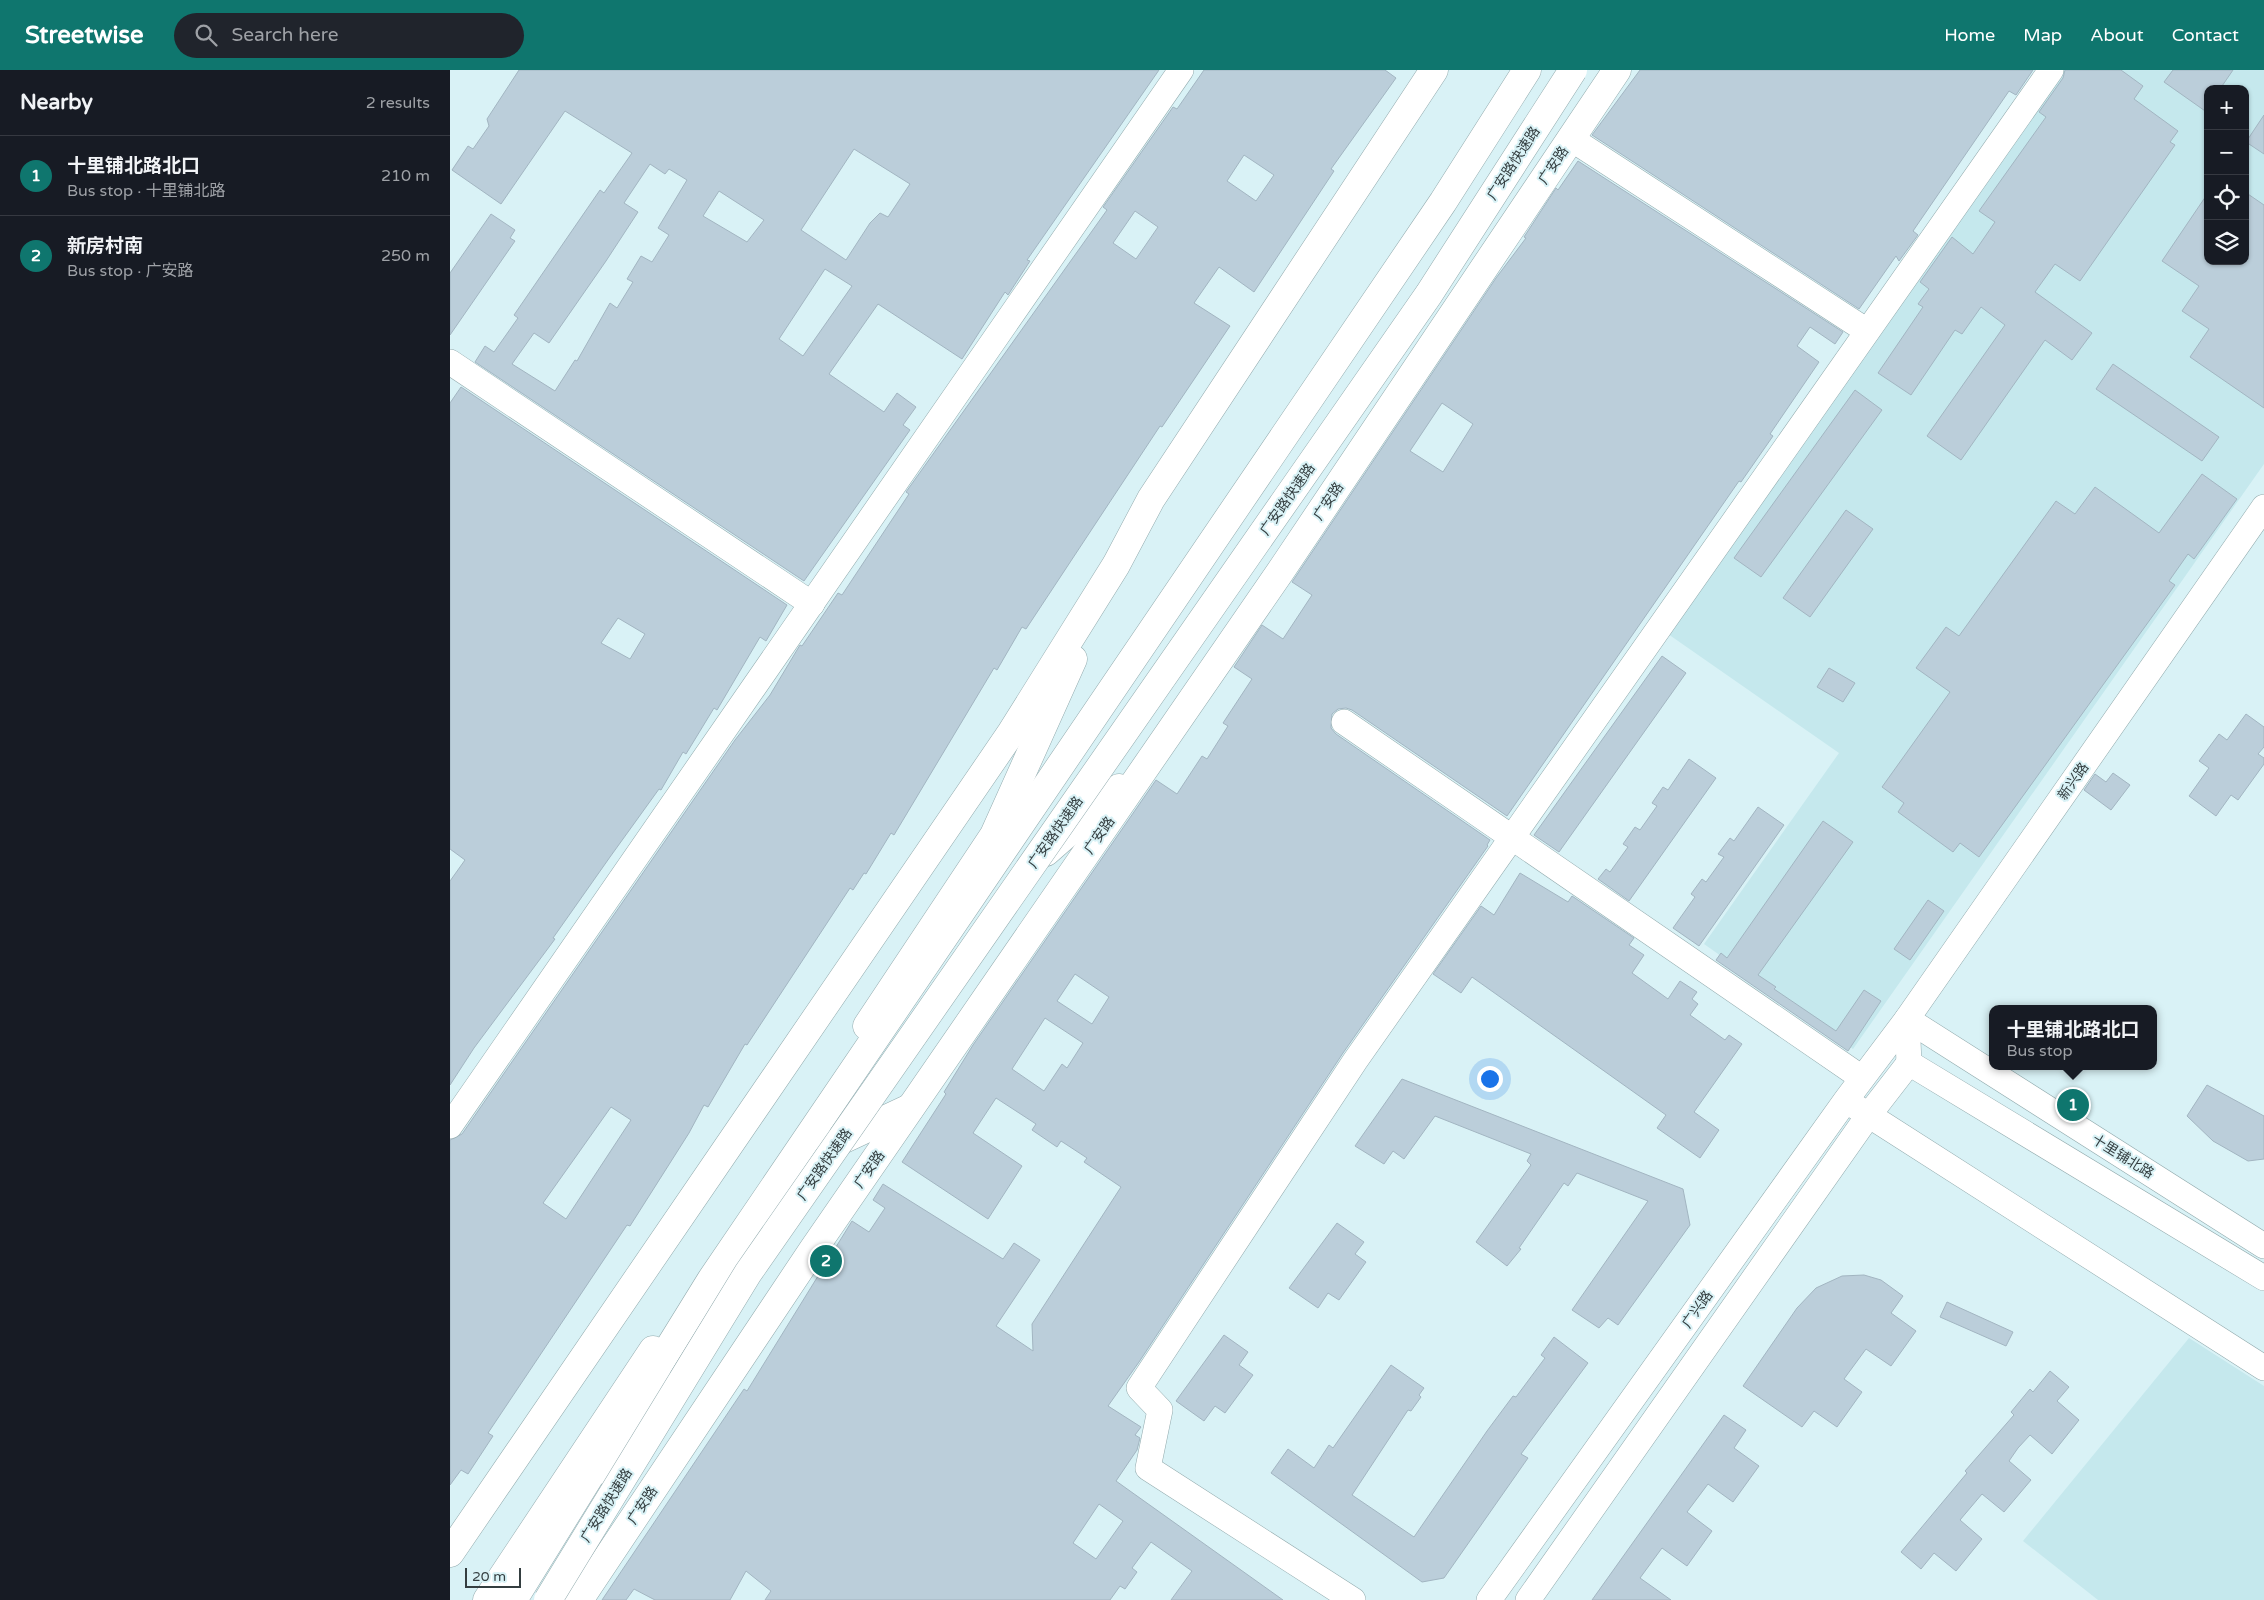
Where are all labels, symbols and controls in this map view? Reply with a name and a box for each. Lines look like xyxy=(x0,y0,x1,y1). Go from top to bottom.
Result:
search box xyxy=(174,13,524,58)
text: Streetwise xyxy=(25,21,144,50)
icon: search xyxy=(192,21,220,49)
text: Search here xyxy=(232,24,338,46)
text: Home xyxy=(1944,24,1995,46)
text: Map xyxy=(2023,24,2062,46)
text: About xyxy=(2090,24,2144,46)
text: Contact xyxy=(2172,24,2239,46)
map controls xyxy=(2204,85,2249,265)
button: + xyxy=(2204,85,2249,130)
text: Nearby xyxy=(20,90,93,115)
text: 2 results xyxy=(366,93,430,113)
street label: 广安路快速路 xyxy=(1483,123,1543,203)
button: − xyxy=(2204,130,2249,175)
street label: 广安路 xyxy=(1535,143,1572,187)
text: 十里铺北路北口 xyxy=(67,155,200,177)
text: 1 xyxy=(31,166,41,186)
text: 210 m xyxy=(381,166,430,186)
button: locate xyxy=(2204,175,2249,220)
text: Bus stop · 十里铺北路 xyxy=(67,181,225,201)
button: layers xyxy=(2204,220,2249,265)
text: 新房村南 xyxy=(67,235,143,257)
text: 2 xyxy=(31,246,41,266)
text: 250 m xyxy=(381,246,430,266)
text: Bus stop · 广安路 xyxy=(67,261,193,281)
street label: 广安路快速路 xyxy=(1256,460,1318,539)
street label: 广安路 xyxy=(1310,479,1347,523)
street label: 新兴路 xyxy=(2054,759,2092,803)
street label: 广安路快速路 xyxy=(1024,793,1086,872)
street label: 广安路 xyxy=(1080,813,1118,857)
popup xyxy=(1989,1005,2157,1070)
text: 十里铺北路北口 xyxy=(2006,1019,2140,1041)
text: Bus stop xyxy=(2006,1041,2073,1061)
your location xyxy=(1477,1066,1503,1092)
pin: 1 xyxy=(2057,1086,2089,1124)
street label: 广安路快速路 xyxy=(793,1125,855,1204)
street label: 十里铺北路 xyxy=(2089,1131,2157,1182)
street label: 广安路 xyxy=(850,1147,888,1191)
pin: 2 xyxy=(810,1242,842,1280)
street label: 广兴路 xyxy=(1678,1287,1716,1331)
street label: 广安路快速路 xyxy=(577,1465,636,1545)
street label: 广安路 xyxy=(624,1483,661,1527)
scale bar xyxy=(465,1565,521,1588)
text: 20 m xyxy=(472,1568,506,1585)

